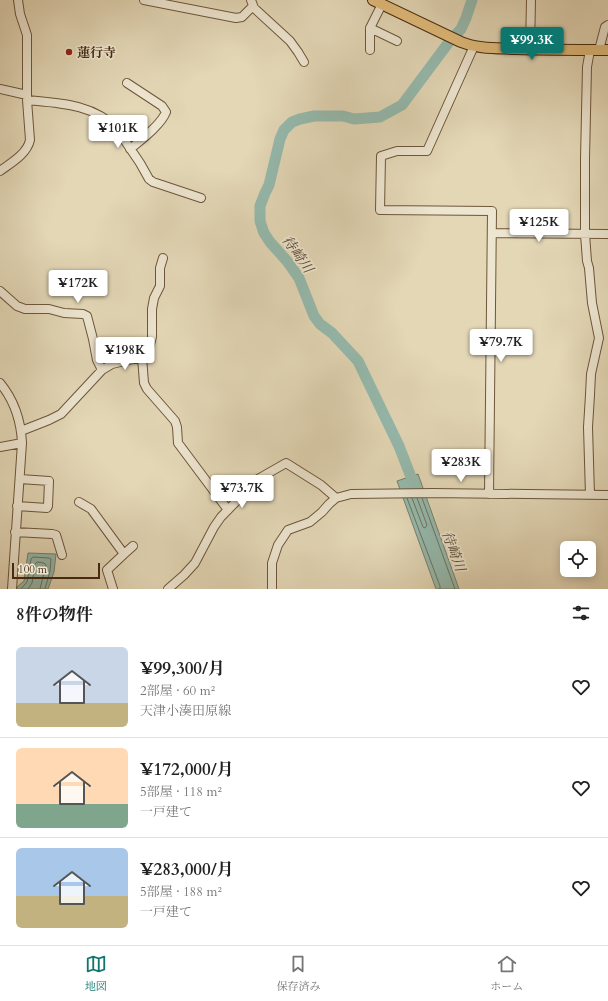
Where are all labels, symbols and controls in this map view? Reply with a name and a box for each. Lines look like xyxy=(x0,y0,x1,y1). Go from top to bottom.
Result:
pin: ¥99.3K xyxy=(499,27,565,61)
text: ¥99.3K xyxy=(510,31,554,49)
place label: 蓮行寺 xyxy=(77,44,116,62)
marker: 蓮行寺 xyxy=(64,47,74,57)
pin: ¥101K xyxy=(90,115,146,149)
text: ¥101K xyxy=(98,119,138,137)
pin: ¥125K xyxy=(511,209,567,243)
text: ¥125K xyxy=(519,213,559,231)
water label: 待崎川 xyxy=(278,232,319,279)
pin: ¥172K xyxy=(50,270,106,304)
text: ¥172K xyxy=(58,274,98,292)
pin: ¥79.7K xyxy=(468,329,534,363)
text: ¥79.7K xyxy=(479,333,523,351)
pin: ¥198K xyxy=(97,337,153,371)
text: ¥198K xyxy=(105,341,145,359)
pin: ¥283K xyxy=(433,449,489,483)
text: ¥283K xyxy=(441,453,481,471)
pin: ¥73.7K xyxy=(209,475,275,509)
text: ¥73.7K xyxy=(220,479,264,497)
water label: 待崎川 xyxy=(437,528,470,576)
map controls xyxy=(560,541,596,577)
button: locate xyxy=(560,541,596,577)
scale bar xyxy=(12,561,100,580)
text: 100 m xyxy=(18,562,47,577)
icon: filters xyxy=(570,602,592,624)
text: 8件の物件 xyxy=(16,603,93,626)
text: ¥99,300/月 xyxy=(140,657,225,680)
icon: home xyxy=(48,663,96,711)
icon: heart xyxy=(570,676,592,698)
text: 2部屋 · 60 m² xyxy=(140,682,215,700)
text: 天津小湊田原線 xyxy=(140,702,231,720)
text: ¥172,000/月 xyxy=(140,758,234,781)
icon: home xyxy=(48,764,96,812)
icon: heart xyxy=(570,777,592,799)
text: 5部屋 · 118 m² xyxy=(140,783,222,801)
text: 一戸建て xyxy=(140,803,192,821)
text: ¥283,000/月 xyxy=(140,858,234,881)
icon: home xyxy=(48,864,96,912)
icon: heart xyxy=(570,877,592,899)
text: 5部屋 · 188 m² xyxy=(140,883,222,901)
text: 一戸建て xyxy=(140,903,192,921)
tab: 地図 xyxy=(85,953,107,994)
tab: 保存済み xyxy=(276,953,320,994)
tab: ホーム xyxy=(490,953,523,994)

